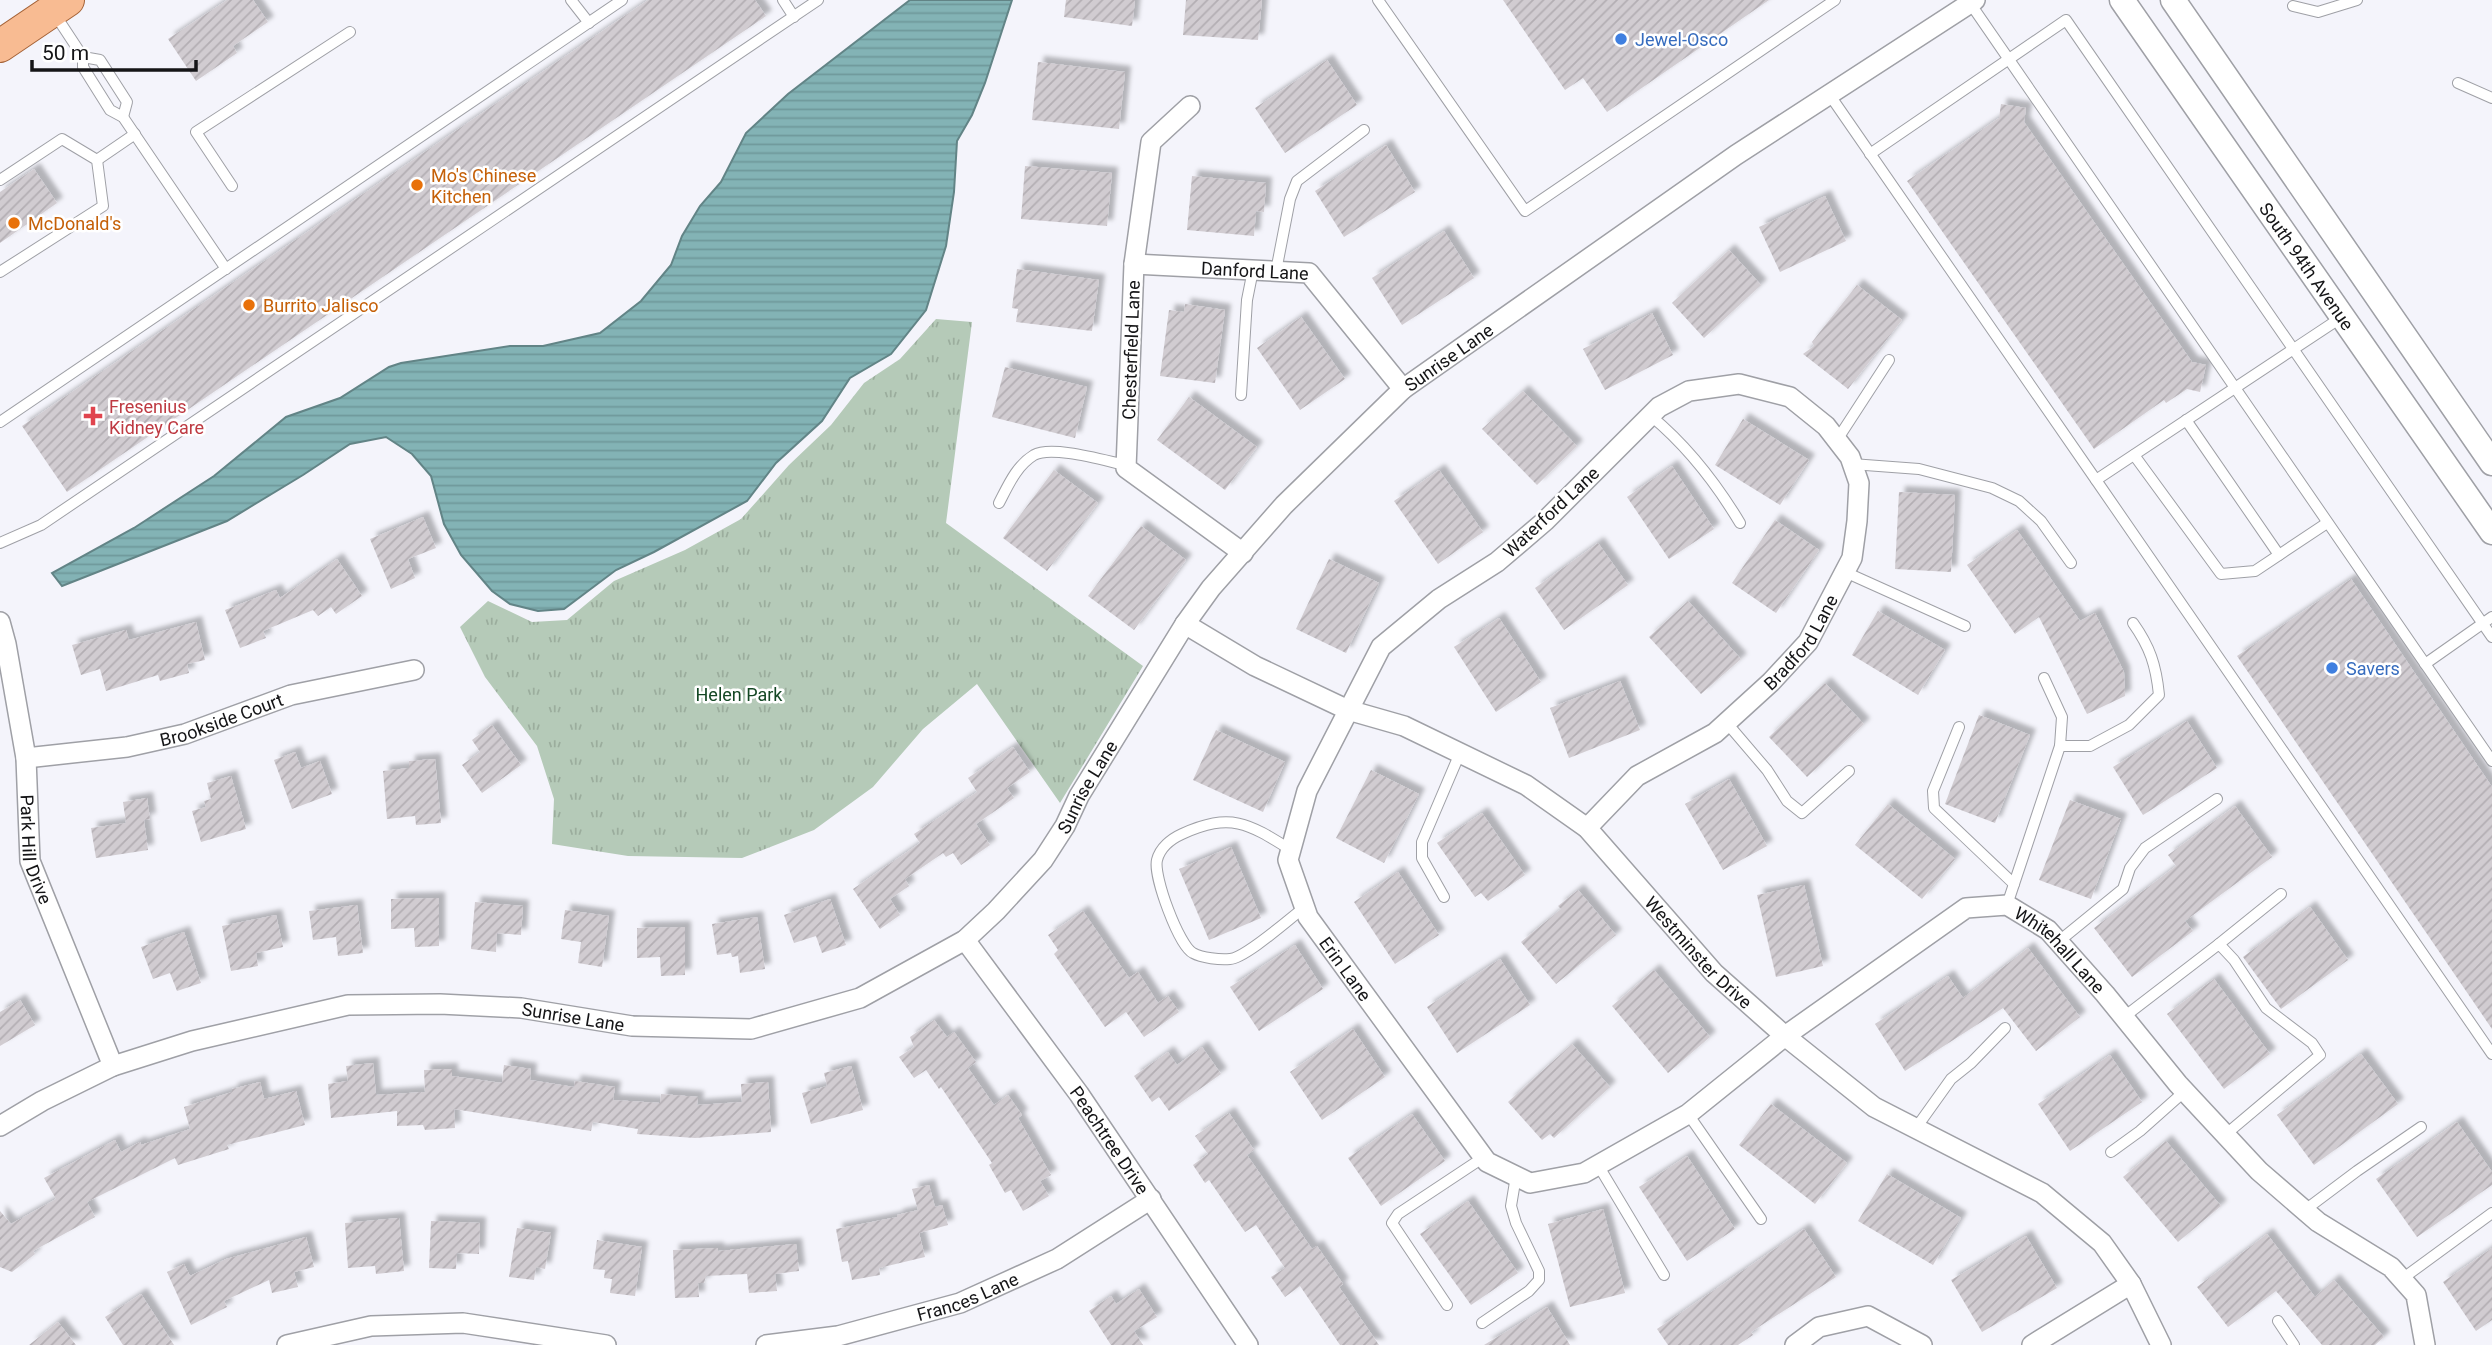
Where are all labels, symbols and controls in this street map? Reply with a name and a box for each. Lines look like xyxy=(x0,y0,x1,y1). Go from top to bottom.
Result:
scale bar xyxy=(32,28,196,72)
place label: Jewel-Osco xyxy=(1635,29,1728,50)
marker: Jewel-Osco xyxy=(1613,31,1629,47)
text: 50 m xyxy=(42,41,89,65)
place label: Mo's Chinese Kitchen xyxy=(431,165,536,207)
marker: Mo's Chinese Kitchen xyxy=(409,177,425,193)
street label: South 94th Avenue xyxy=(2255,198,2359,334)
place label: McDonald's xyxy=(28,213,121,234)
marker: McDonald's xyxy=(6,215,22,231)
street label: Danford Lane xyxy=(1201,257,1309,283)
street label: Chesterfield Lane xyxy=(1118,280,1144,420)
place label: Burrito Jalisco xyxy=(263,295,379,316)
marker: Burrito Jalisco xyxy=(241,297,257,313)
street label: Sunrise Lane xyxy=(1400,319,1497,395)
place label: Fresenius Kidney Care xyxy=(109,396,204,438)
marker: Fresenius Kidney Care xyxy=(83,406,103,426)
street label: Waterford Lane xyxy=(1499,462,1603,562)
street label: Bradford Lane xyxy=(1759,591,1841,694)
place label: Savers xyxy=(2346,658,2400,679)
marker: Savers xyxy=(2324,660,2340,676)
park label: Helen Park xyxy=(696,684,783,705)
street label: Brookside Court xyxy=(158,688,286,750)
street label: Sunrise Lane xyxy=(1052,736,1121,837)
street label: Park Hill Drive xyxy=(17,794,57,907)
street label: Westminster Drive xyxy=(1641,892,1757,1012)
street label: Whitehall Lane xyxy=(2011,902,2110,997)
street label: Erin Lane xyxy=(1315,933,1376,1005)
street label: Sunrise Lane xyxy=(521,998,626,1035)
street label: Peachtree Drive xyxy=(1066,1082,1154,1198)
street label: Frances Lane xyxy=(914,1268,1021,1325)

